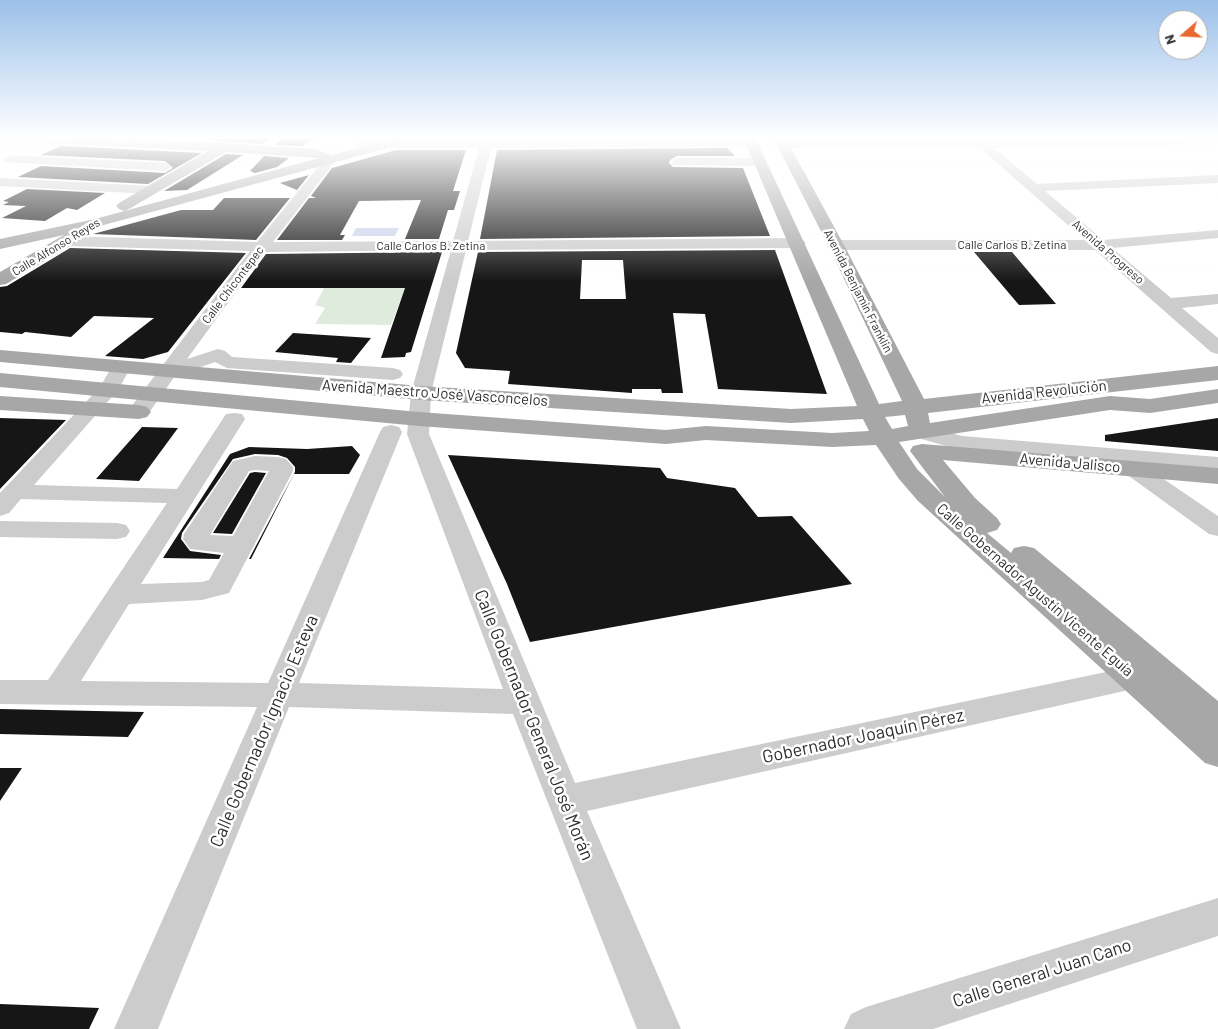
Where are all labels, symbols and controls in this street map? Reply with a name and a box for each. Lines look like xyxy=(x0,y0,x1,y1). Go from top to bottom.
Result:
north arrow xyxy=(1158,10,1208,60)
text: N xyxy=(1160,33,1179,47)
street label: Calle Alfonso Reyes xyxy=(9,215,103,279)
street label: Avenida Progreso xyxy=(1069,217,1147,287)
street label: Avenida Benjamín Franklin xyxy=(821,227,895,355)
street label: Calle Carlos B. Zetina xyxy=(958,238,1066,252)
street label: Calle Carlos B. Zetina xyxy=(377,239,485,253)
street label: Calle Chicontepec xyxy=(199,243,267,327)
street label: Avenida Maestro José Vasconcelos xyxy=(321,376,549,410)
street label: Avenida Revolución xyxy=(981,376,1107,408)
street label: Avenida Jalisco xyxy=(1019,450,1121,476)
street label: Calle Gobernador Agustín Vicente Eguía xyxy=(933,500,1137,680)
street label: Calle Gobernador General José Morán xyxy=(470,586,598,864)
street label: Calle Gobernador Ignacio Esteva xyxy=(205,612,323,850)
street label: Gobernador Joaquín Pérez xyxy=(760,704,966,768)
street label: Calle General Juan Cano xyxy=(950,934,1134,1012)

